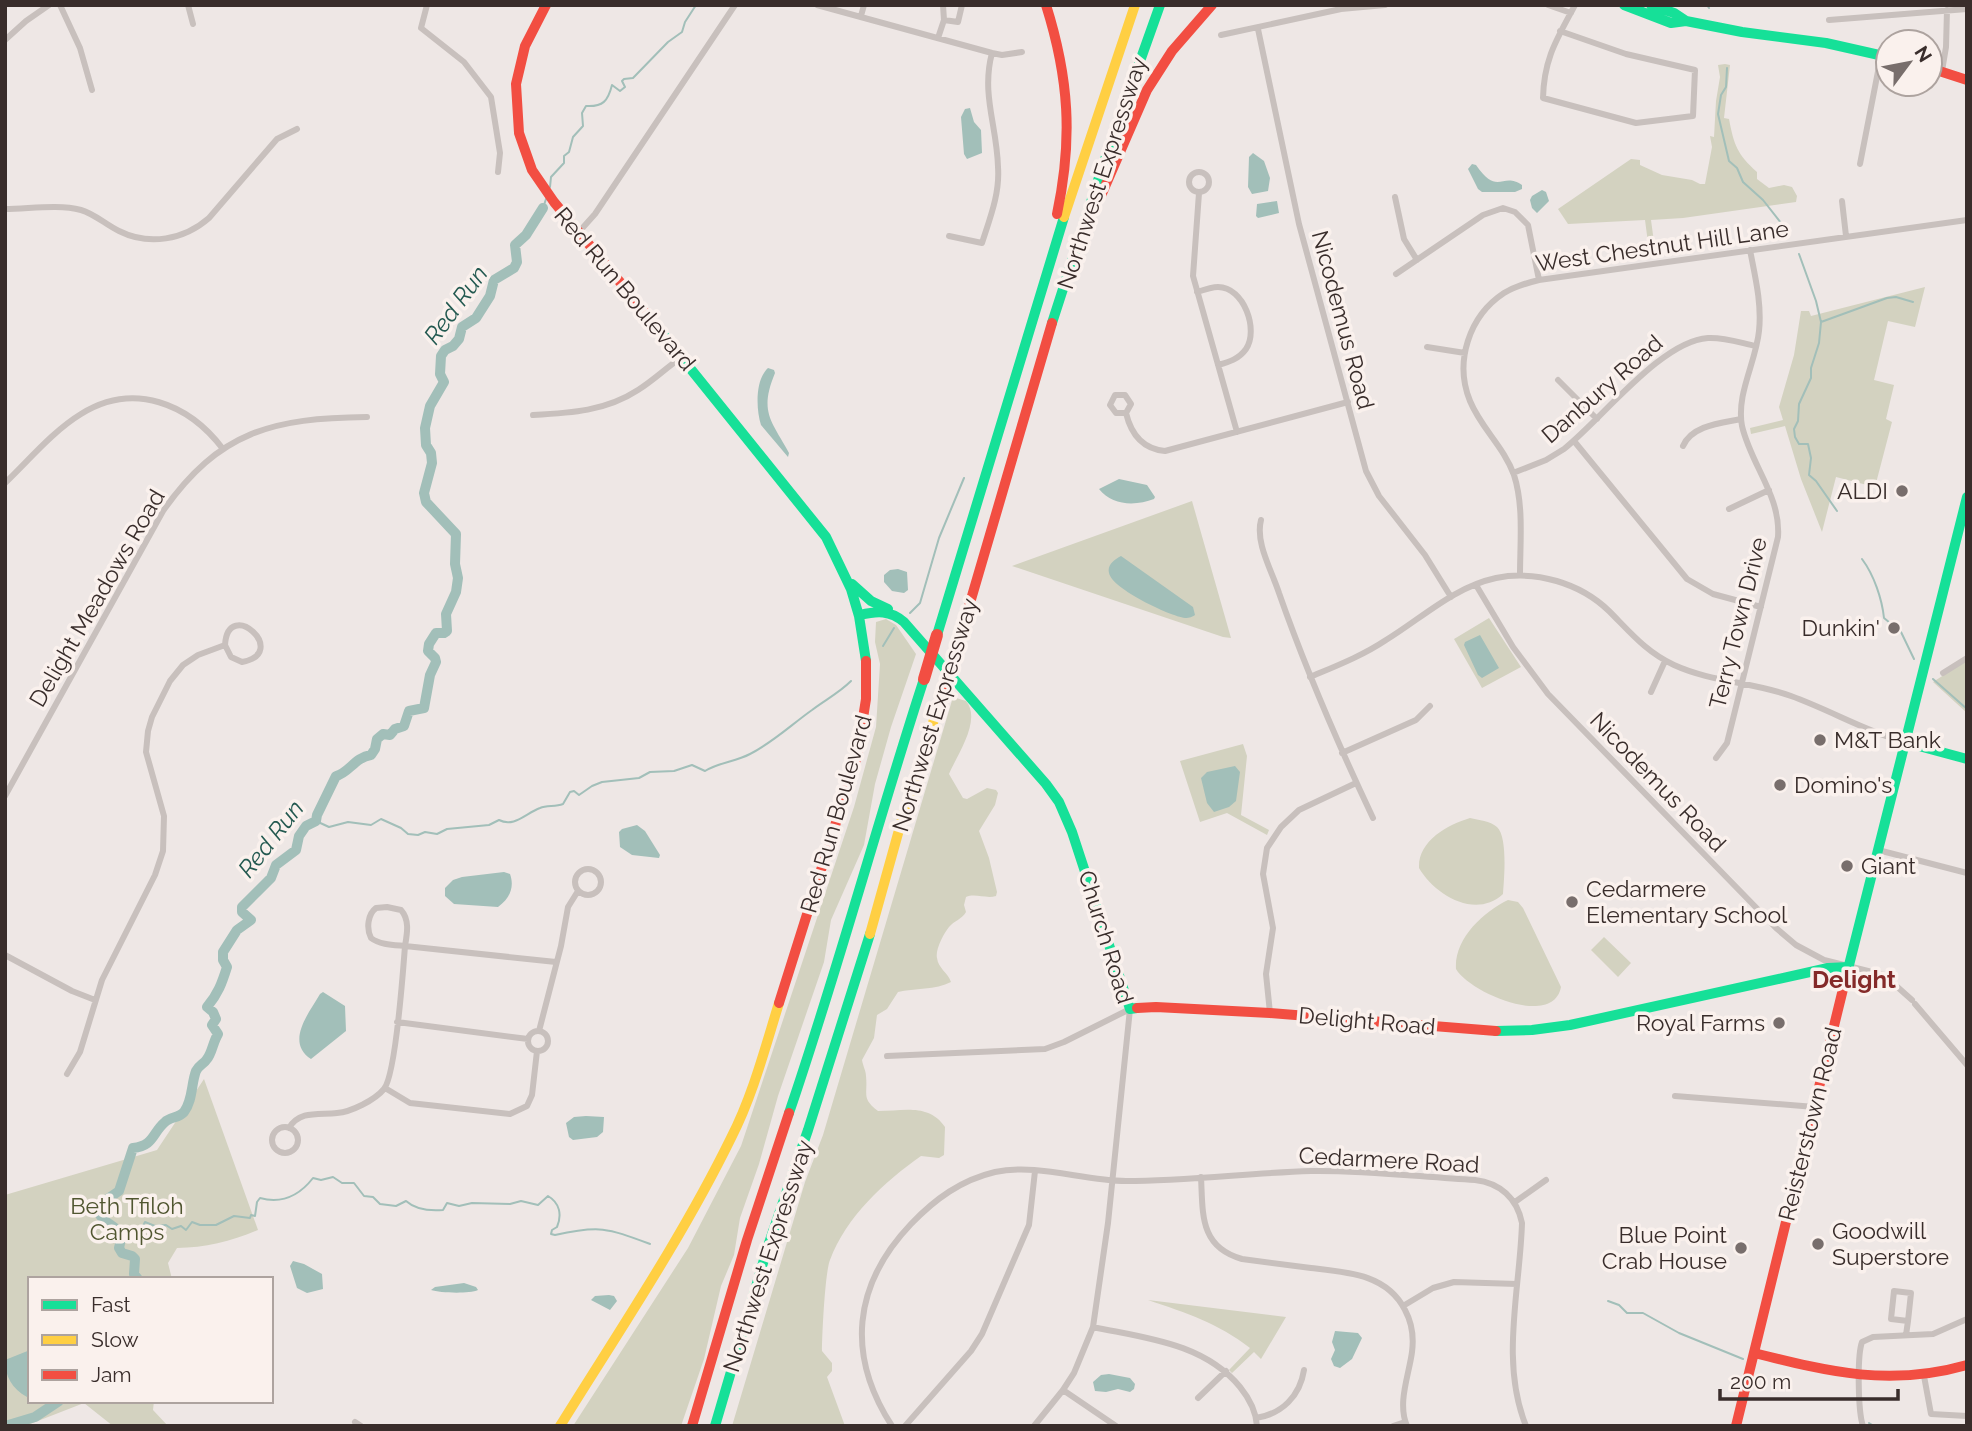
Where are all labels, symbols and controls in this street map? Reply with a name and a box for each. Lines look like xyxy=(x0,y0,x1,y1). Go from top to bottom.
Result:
north arrow xyxy=(1874,28,1944,98)
text: N xyxy=(1910,42,1937,66)
street label: Northwest Expressway xyxy=(1051,53,1152,292)
street label: Red Run Boulevard xyxy=(549,202,702,376)
street label: West Chestnut Hill Lane xyxy=(1534,214,1790,277)
street label: Nicodemus Road xyxy=(1307,228,1380,412)
water label: Red Run xyxy=(417,260,494,350)
street label: Danbury Road xyxy=(1536,329,1668,448)
place label: ALDI xyxy=(1837,477,1888,504)
marker: ALDI xyxy=(1894,483,1910,499)
street label: Delight Meadows Road xyxy=(23,484,170,711)
street label: Terry Town Drive xyxy=(1703,534,1772,711)
street label: Northwest Expressway xyxy=(886,595,983,835)
place label: Dunkin' xyxy=(1802,614,1880,641)
marker: Dunkin' xyxy=(1886,620,1902,636)
street label: Nicodemus Road xyxy=(1585,706,1732,857)
street label: Red Run Boulevard xyxy=(794,712,877,916)
place label: M&T Bank xyxy=(1834,726,1941,753)
marker: M&T Bank xyxy=(1812,732,1828,748)
place label: Domino's xyxy=(1794,771,1892,798)
marker: Domino's xyxy=(1772,777,1788,793)
water label: Red Run xyxy=(232,794,310,883)
place label: Giant xyxy=(1861,852,1916,879)
marker: Giant xyxy=(1839,858,1855,874)
street label: Church Road xyxy=(1073,867,1140,1007)
place label: Cedarmere Elementary School xyxy=(1586,875,1788,928)
marker: Cedarmere Elementary School xyxy=(1564,894,1580,910)
district label: Delight xyxy=(1812,965,1896,994)
street label: Delight Road xyxy=(1297,1001,1437,1040)
place label: Royal Farms xyxy=(1636,1009,1765,1036)
marker: Royal Farms xyxy=(1771,1015,1787,1031)
street label: Reisterstown Road xyxy=(1772,1024,1847,1223)
street label: Northwest Expressway xyxy=(717,1136,818,1375)
street label: Cedarmere Road xyxy=(1298,1141,1480,1178)
park label: Beth Tfiloh Camps xyxy=(70,1192,184,1245)
place label: Goodwill Superstore xyxy=(1832,1217,1949,1270)
place label: Blue Point Crab House xyxy=(1602,1221,1727,1274)
marker: Goodwill Superstore xyxy=(1810,1236,1826,1252)
marker: Blue Point Crab House xyxy=(1733,1240,1749,1256)
legend xyxy=(28,1277,273,1403)
text: Fast xyxy=(91,1292,131,1317)
text: Slow xyxy=(91,1327,139,1352)
scale bar xyxy=(1720,1358,1898,1402)
text: Jam xyxy=(91,1362,132,1387)
text: 200 m xyxy=(1730,1369,1791,1394)

